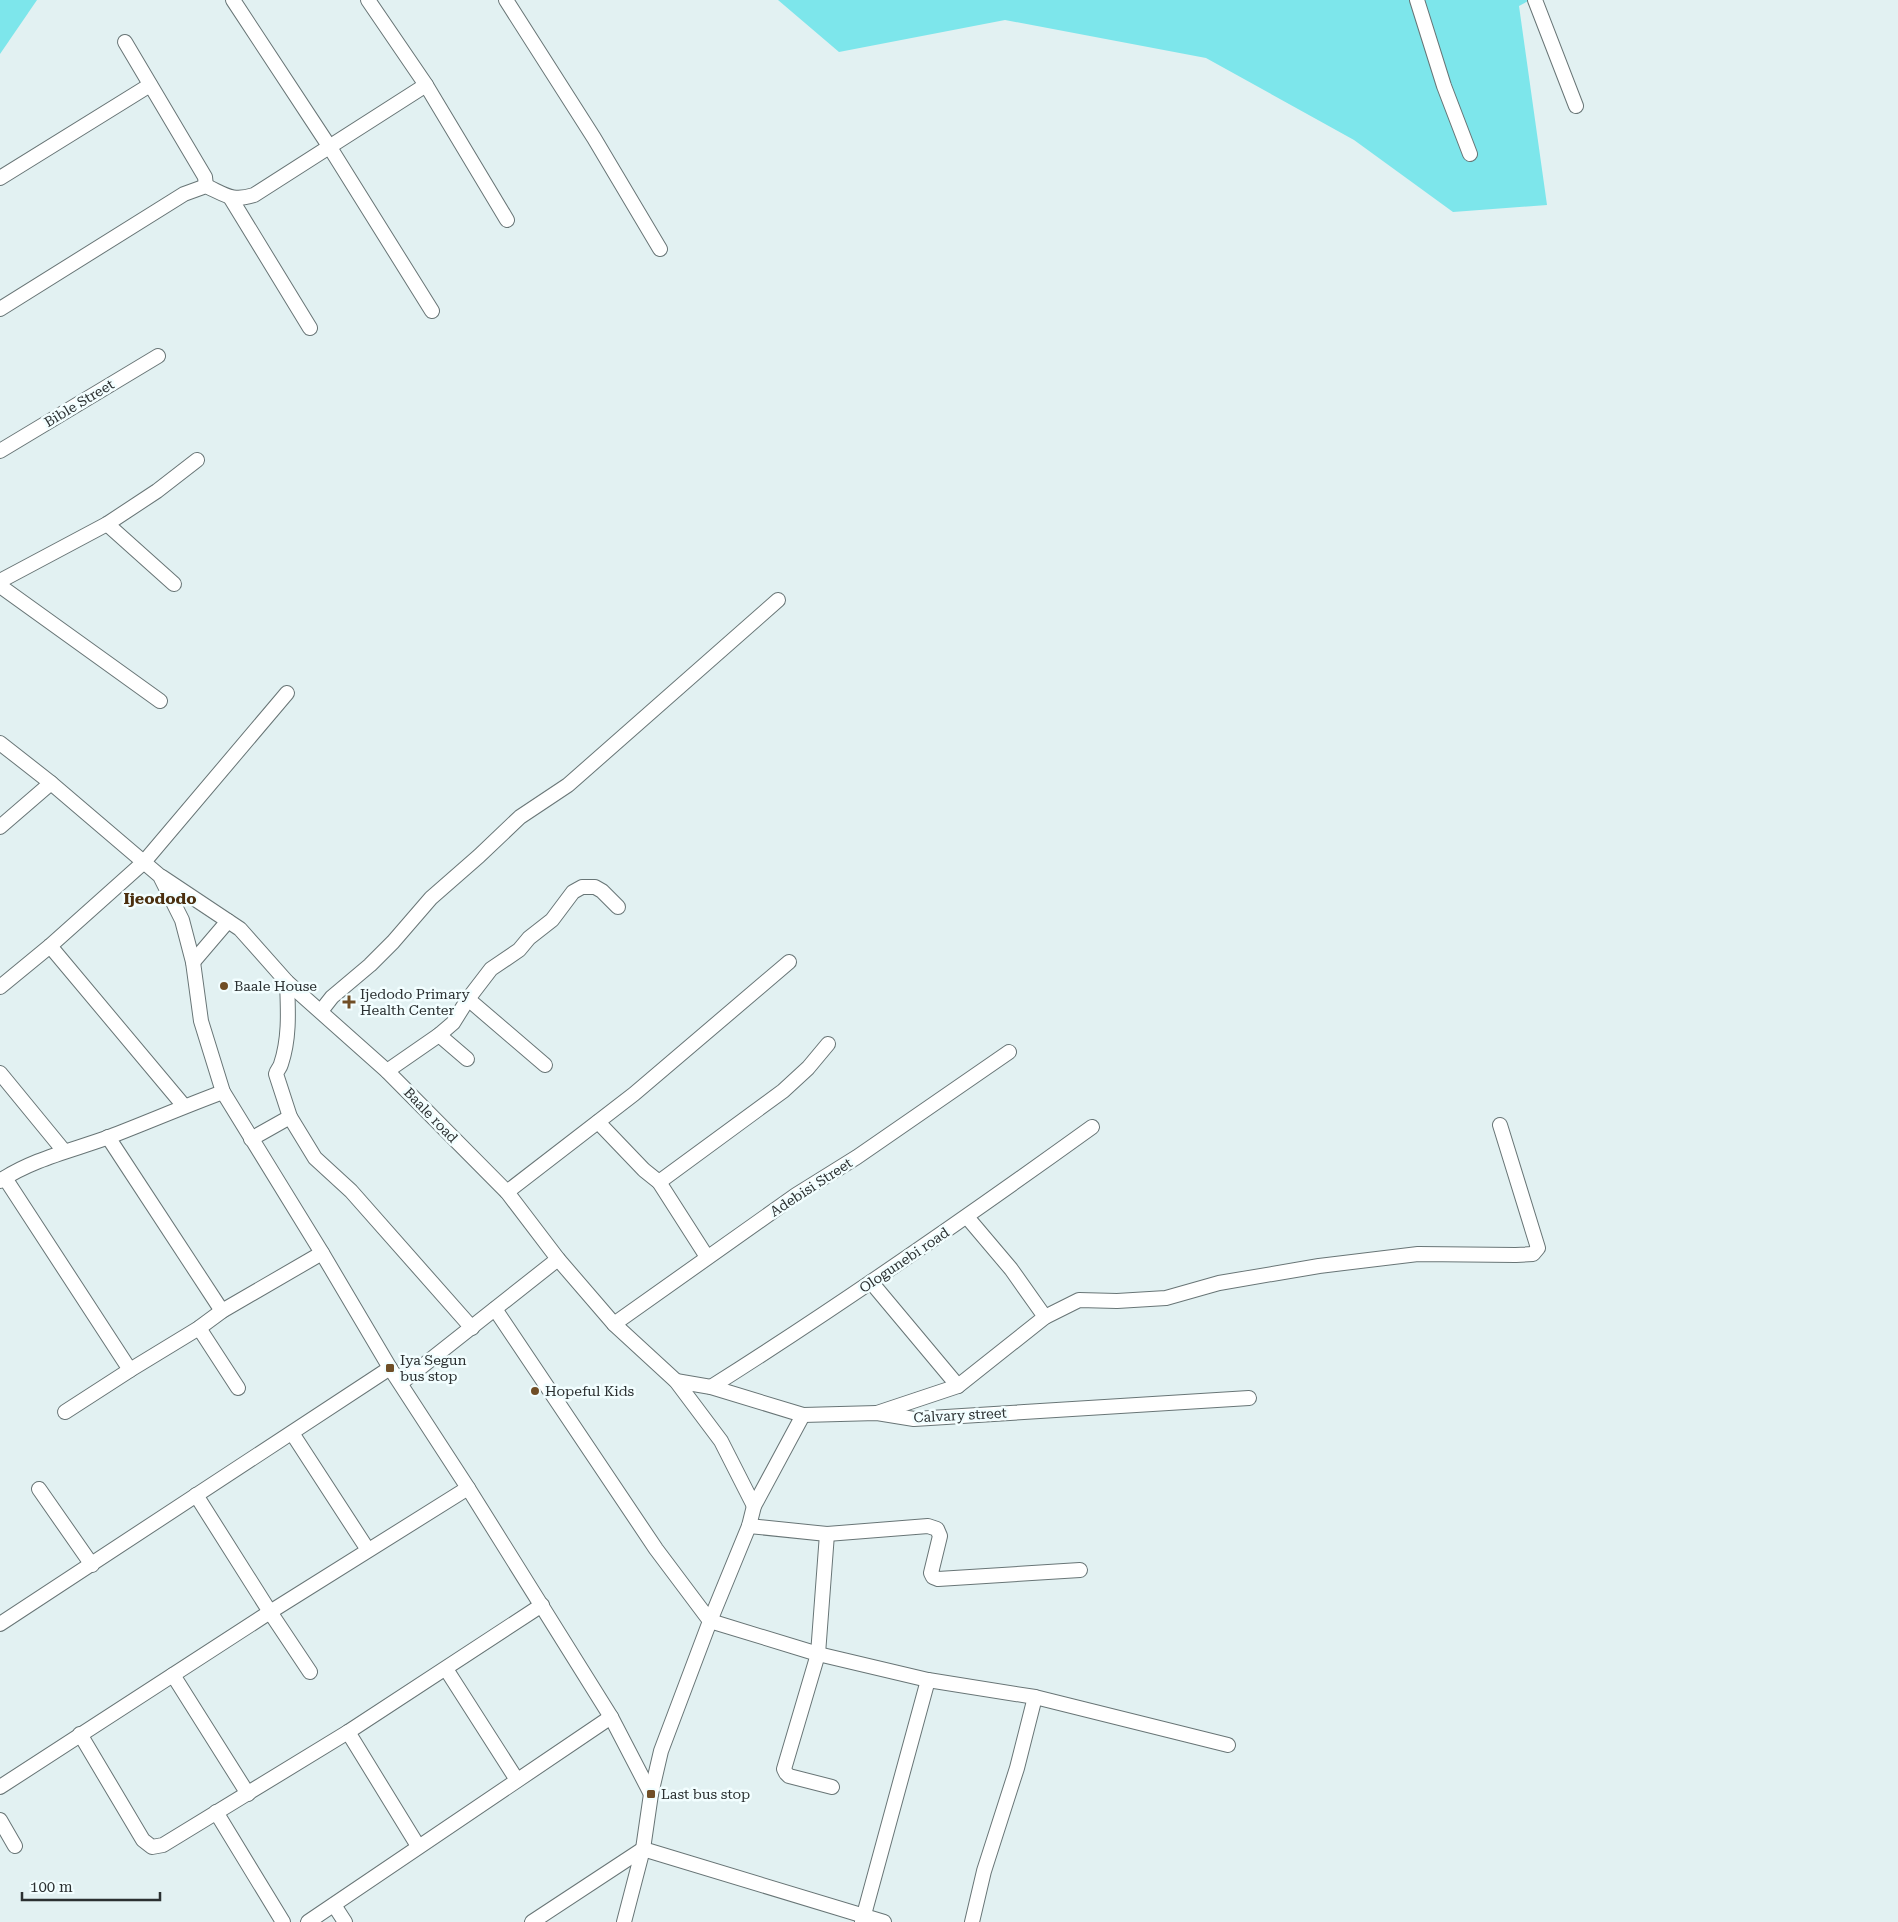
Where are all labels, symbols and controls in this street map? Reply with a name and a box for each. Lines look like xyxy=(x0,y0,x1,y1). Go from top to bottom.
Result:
street label: Bible Street xyxy=(41,376,117,430)
district label: Ijeododo xyxy=(123,889,197,908)
place label: Baale House xyxy=(234,978,317,994)
marker: Baale House xyxy=(218,980,230,992)
place label: Ijedodo Primary Health Center xyxy=(360,986,471,1018)
marker: Ijedodo Primary Health Center xyxy=(342,995,356,1009)
street label: Baale road xyxy=(401,1084,461,1146)
street label: Adebisi Street xyxy=(767,1155,855,1219)
street label: Ologunebi road xyxy=(856,1224,952,1296)
place label: Iya Segun bus stop xyxy=(400,1352,467,1384)
marker: Iya Segun bus stop xyxy=(384,1362,396,1374)
place label: Hopeful Kids xyxy=(545,1383,635,1399)
marker: Hopeful Kids xyxy=(529,1385,541,1397)
street label: Calvary street xyxy=(913,1405,1007,1425)
place label: Last bus stop xyxy=(661,1786,750,1802)
marker: Last bus stop xyxy=(645,1788,657,1800)
scale bar xyxy=(22,1870,160,1902)
text: 100 m xyxy=(30,1878,73,1896)

